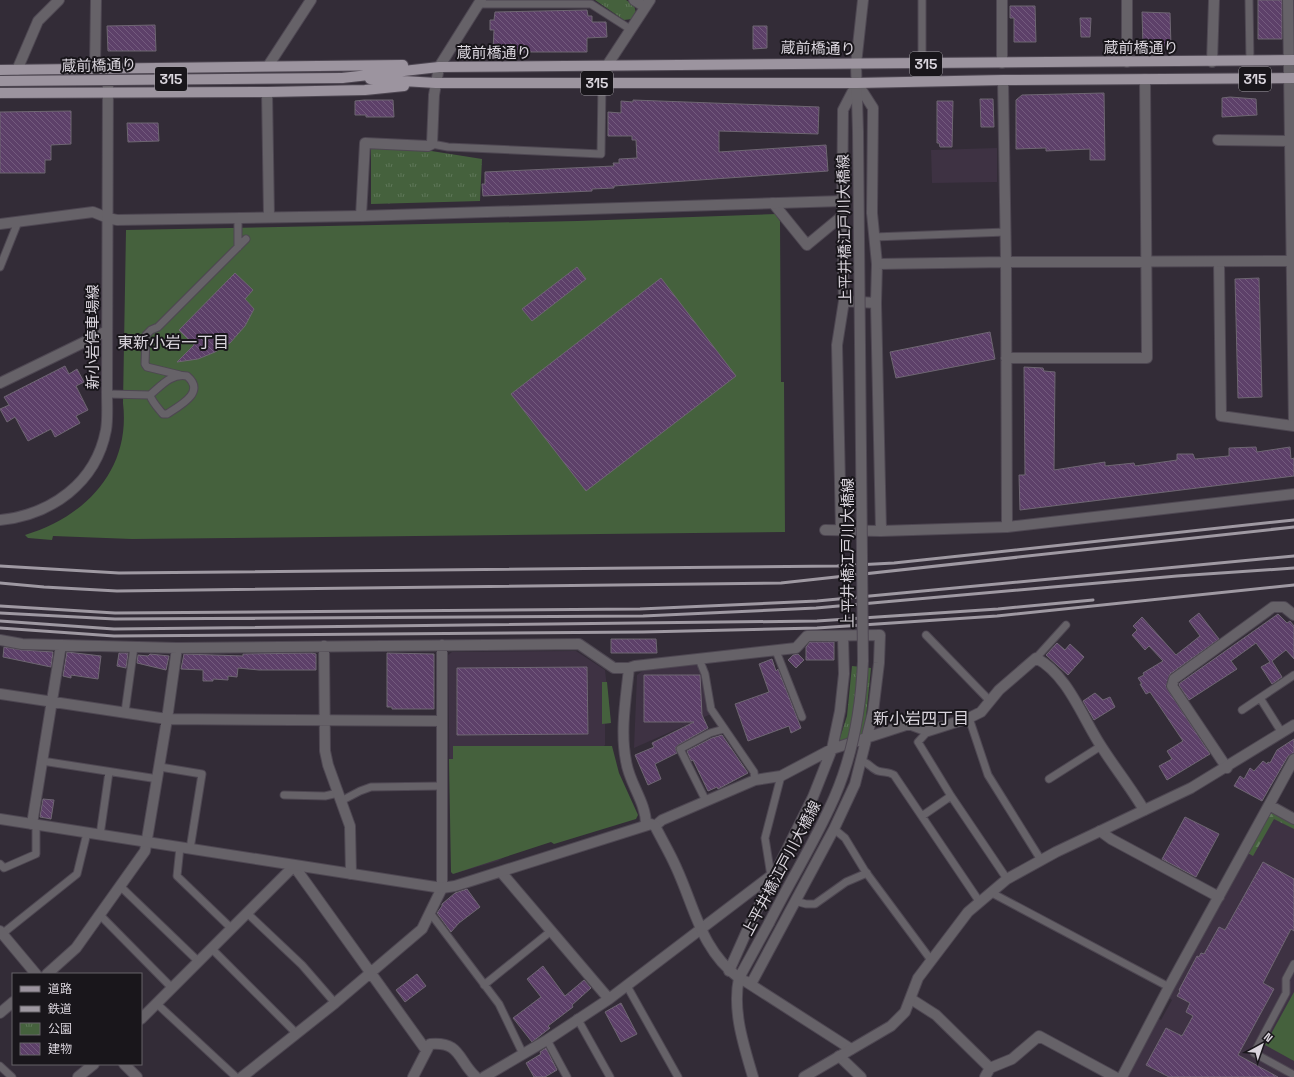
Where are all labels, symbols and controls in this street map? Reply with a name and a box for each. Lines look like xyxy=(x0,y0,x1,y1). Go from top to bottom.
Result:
street label: 蔵前橋通り xyxy=(780,38,856,58)
street label: 蔵前橋通り xyxy=(1103,38,1179,57)
street label: 蔵前橋通り xyxy=(456,43,532,62)
road number: 315 xyxy=(910,52,942,76)
street label: 蔵前橋通り xyxy=(61,55,137,75)
road number: 315 xyxy=(155,67,187,91)
road number: 315 xyxy=(1239,67,1271,91)
road number: 315 xyxy=(581,71,613,95)
street label: 上平井橋江戸川大橋線 xyxy=(833,154,855,304)
street label: 新小岩停車場線 xyxy=(83,284,102,390)
district label: 東新小岩一丁目 xyxy=(117,332,229,353)
street label: 上平井橋江戸川大橋線 xyxy=(838,478,857,628)
district label: 新小岩四丁目 xyxy=(873,708,969,729)
street label: 上平井橋江戸川大橋線 xyxy=(737,797,825,939)
legend xyxy=(12,973,142,1065)
text: 道路 xyxy=(48,981,72,997)
text: 鉄道 xyxy=(48,1001,72,1017)
text: 公園 xyxy=(48,1021,72,1037)
north arrow xyxy=(1242,1025,1282,1065)
text: N xyxy=(1261,1030,1276,1045)
text: 建物 xyxy=(48,1041,72,1057)

